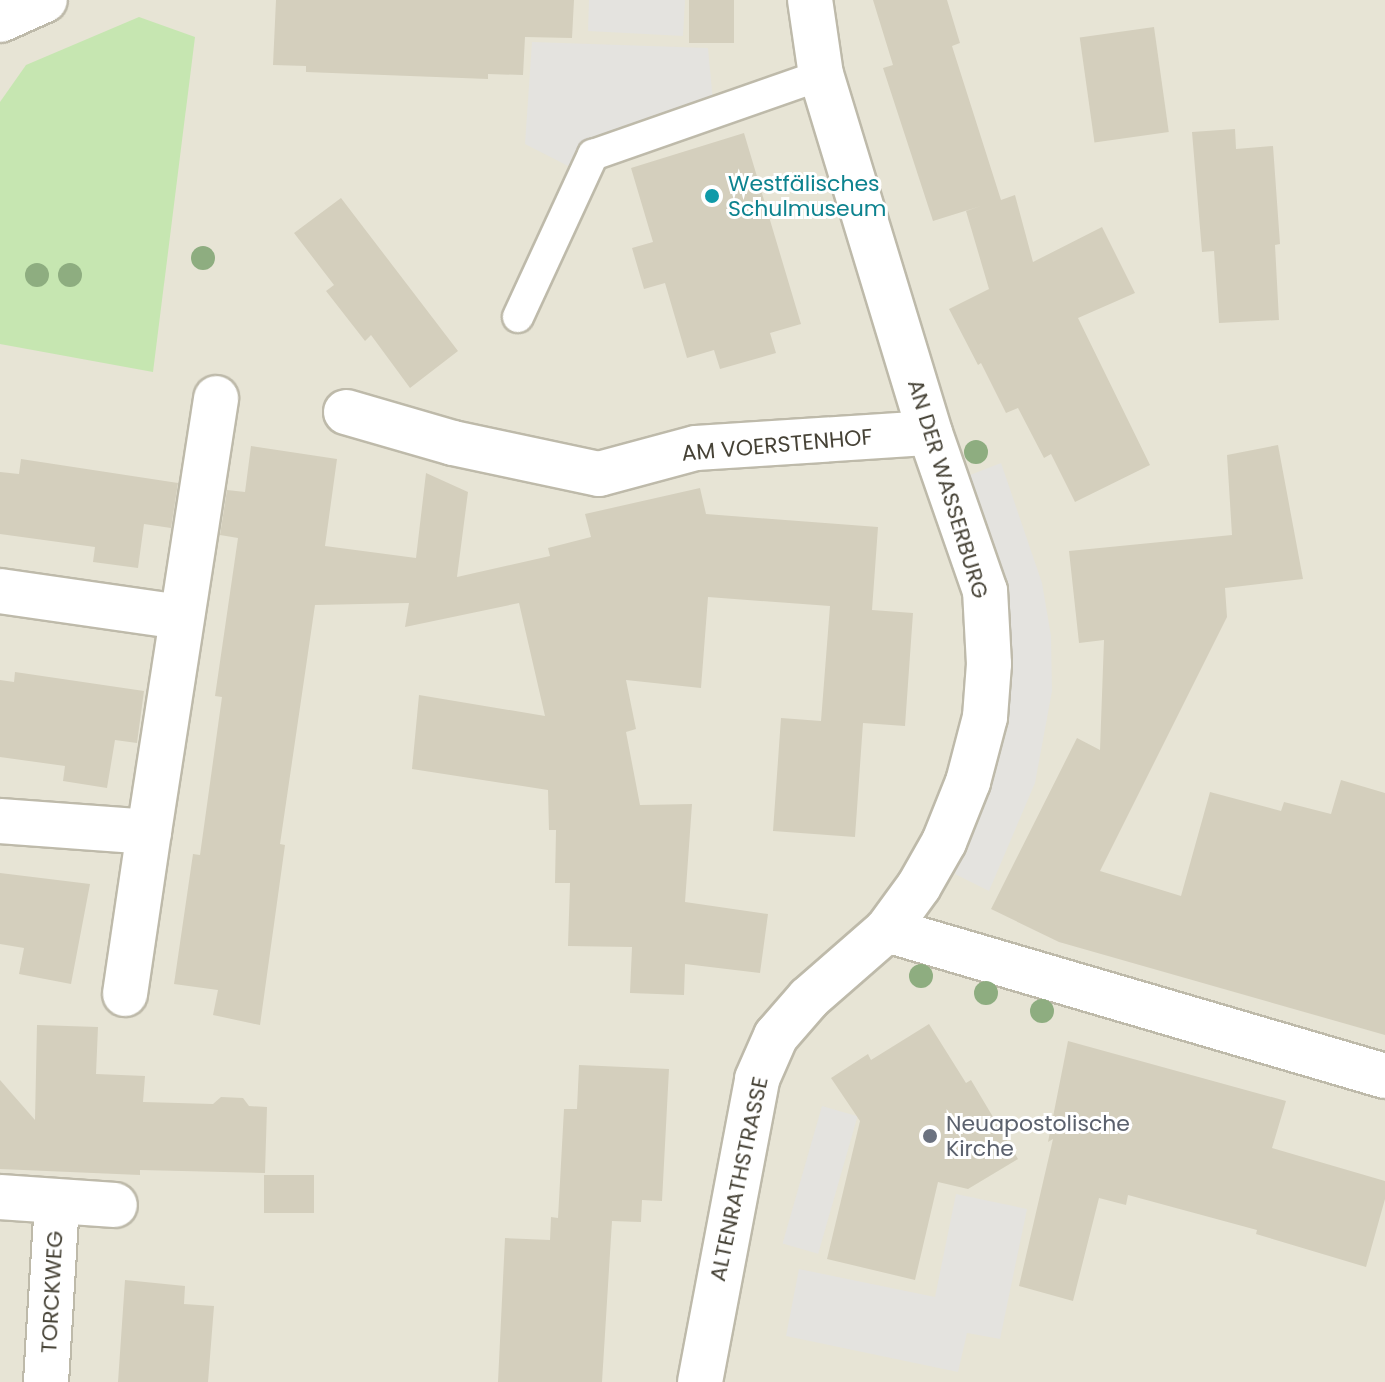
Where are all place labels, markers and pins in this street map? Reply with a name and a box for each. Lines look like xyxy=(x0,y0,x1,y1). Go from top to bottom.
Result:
place label: Westfälisches Schulmuseum xyxy=(728,170,886,222)
marker: Westfälisches Schulmuseum xyxy=(703,187,721,205)
place label: Neuapostolische Kirche xyxy=(946,1110,1130,1162)
marker: Neuapostolische Kirche xyxy=(921,1127,939,1145)

